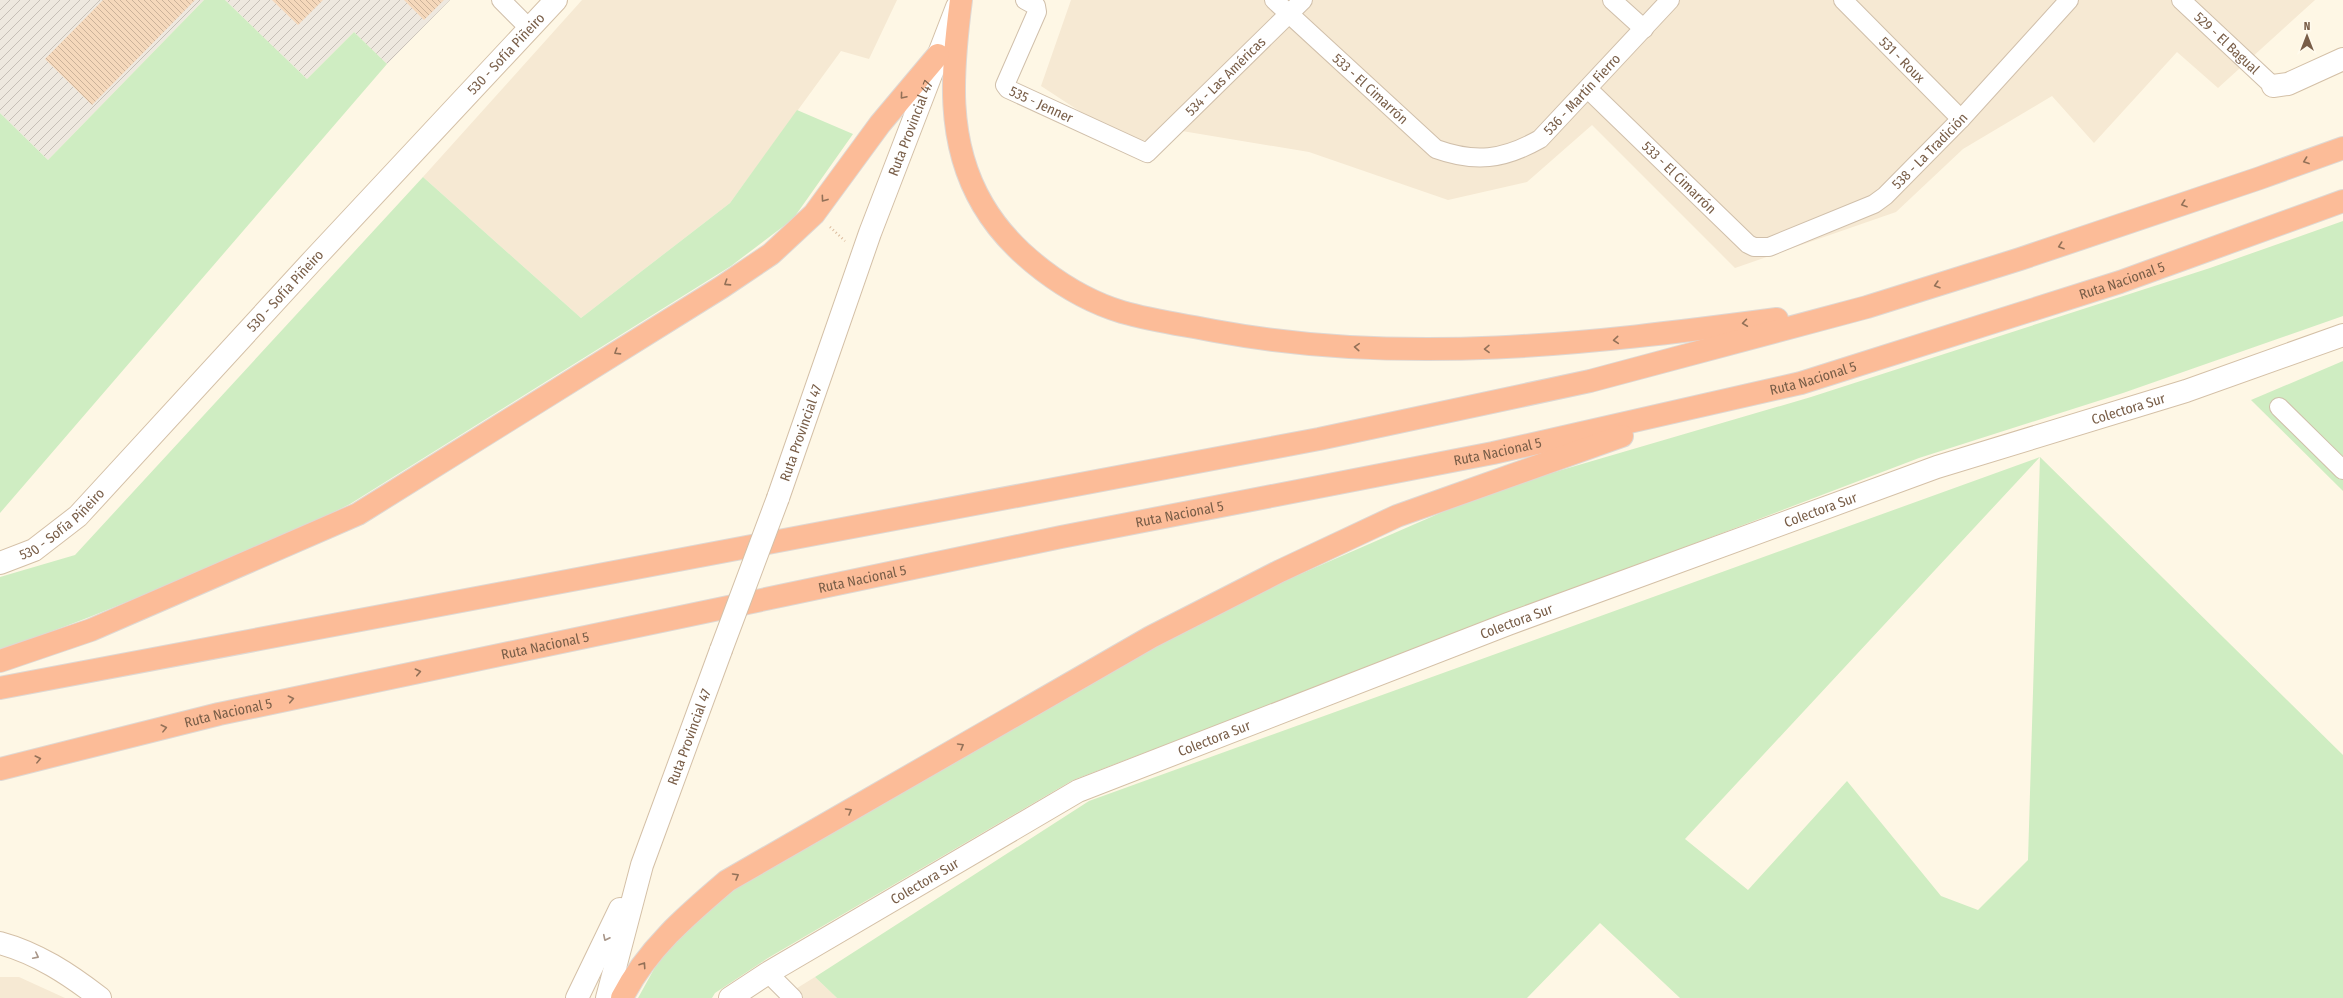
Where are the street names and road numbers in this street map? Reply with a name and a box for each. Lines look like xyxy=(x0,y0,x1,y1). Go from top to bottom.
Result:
street label: 529 - El Bagual xyxy=(2191,9,2263,78)
street label: 530 - Sofía Piñeiro xyxy=(464,10,548,98)
street label: 531 - Roux xyxy=(1875,33,1929,87)
street label: 534 - Las Américas xyxy=(1182,34,1269,120)
street label: 533 - El Cimarrón xyxy=(1329,50,1411,128)
street label: 536 - Martín Fierro xyxy=(1540,50,1624,139)
street label: Ruta Provincial 47 xyxy=(885,78,937,178)
street label: 535 - Jenner xyxy=(1007,83,1076,127)
street label: 538 - La Tradición xyxy=(1889,110,1971,193)
street label: 533 - El Cimarrón xyxy=(1638,138,1720,217)
street label: 530 - Sofía Piñeiro xyxy=(243,246,327,336)
street label: Ruta Nacional 5 xyxy=(2077,258,2167,303)
street label: Ruta Nacional 5 xyxy=(1768,358,1859,399)
street label: Ruta Provincial 47 xyxy=(776,382,826,484)
street label: Colectora Sur xyxy=(2089,390,2167,428)
street label: Ruta Nacional 5 xyxy=(1452,434,1543,469)
street label: 530 - Sofía Piñeiro xyxy=(17,485,108,564)
street label: Colectora Sur xyxy=(1782,489,1860,531)
street label: Ruta Nacional 5 xyxy=(1134,498,1225,531)
street label: Ruta Nacional 5 xyxy=(817,562,908,597)
street label: Colectora Sur xyxy=(1478,600,1555,643)
street label: Ruta Nacional 5 xyxy=(500,628,591,663)
street label: Ruta Provincial 47 xyxy=(664,686,715,787)
street label: Ruta Nacional 5 xyxy=(183,695,274,731)
street label: Colectora Sur xyxy=(1176,717,1253,760)
street label: Colectora Sur xyxy=(888,855,962,908)

